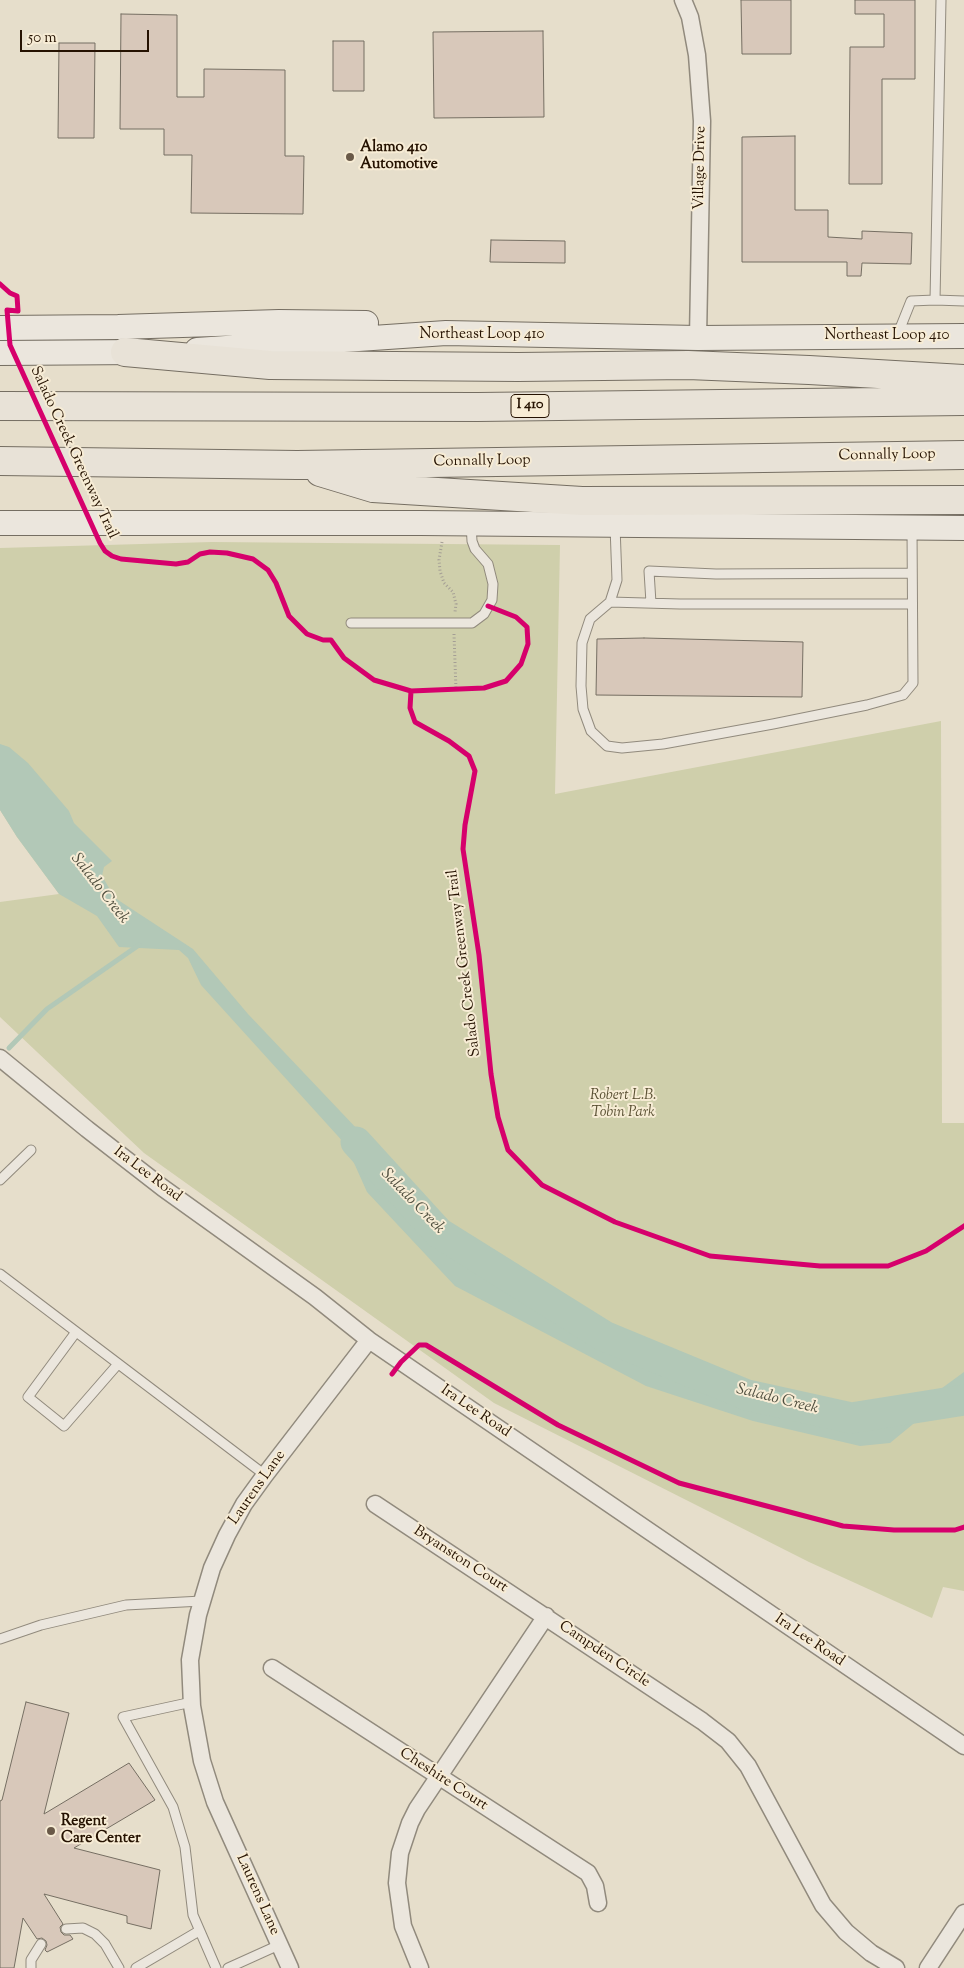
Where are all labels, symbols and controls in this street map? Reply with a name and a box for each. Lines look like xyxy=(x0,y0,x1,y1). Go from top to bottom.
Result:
scale bar xyxy=(22,20,151,52)
text: 50 m xyxy=(28,28,57,49)
street label: Village Drive xyxy=(691,126,711,210)
place label: Alamo 410 Automotive xyxy=(360,139,438,174)
marker: Alamo 410 Automotive xyxy=(344,151,356,163)
street label: Northeast Loop 410 xyxy=(420,326,544,344)
street label: Northeast Loop 410 xyxy=(825,327,949,345)
street label: Salado Creek Greenway Trail xyxy=(25,364,121,542)
road number: I 410 xyxy=(511,394,549,418)
street label: Connally Loop xyxy=(838,446,936,466)
street label: Connally Loop xyxy=(433,452,531,472)
water label: Salado Creek xyxy=(66,850,132,928)
street label: Salado Creek Greenway Trail xyxy=(445,868,485,1058)
park label: Robert L.B. Tobin Park xyxy=(590,1087,656,1122)
street label: Ira Lee Road xyxy=(109,1144,185,1206)
water label: Salado Creek xyxy=(376,1165,448,1239)
water label: Salado Creek xyxy=(734,1381,820,1419)
street label: Ira Lee Road xyxy=(437,1382,513,1442)
street label: Laurens Lane xyxy=(226,1447,290,1529)
street label: Bryanston Court xyxy=(409,1523,511,1597)
street label: Ira Lee Road xyxy=(771,1611,847,1671)
street label: Campden Circle xyxy=(555,1618,653,1692)
street label: Cheshire Court xyxy=(395,1745,491,1815)
place label: Regent Care Center xyxy=(61,1813,141,1848)
marker: Regent Care Center xyxy=(45,1825,57,1837)
street label: Laurens Lane xyxy=(231,1852,283,1938)

